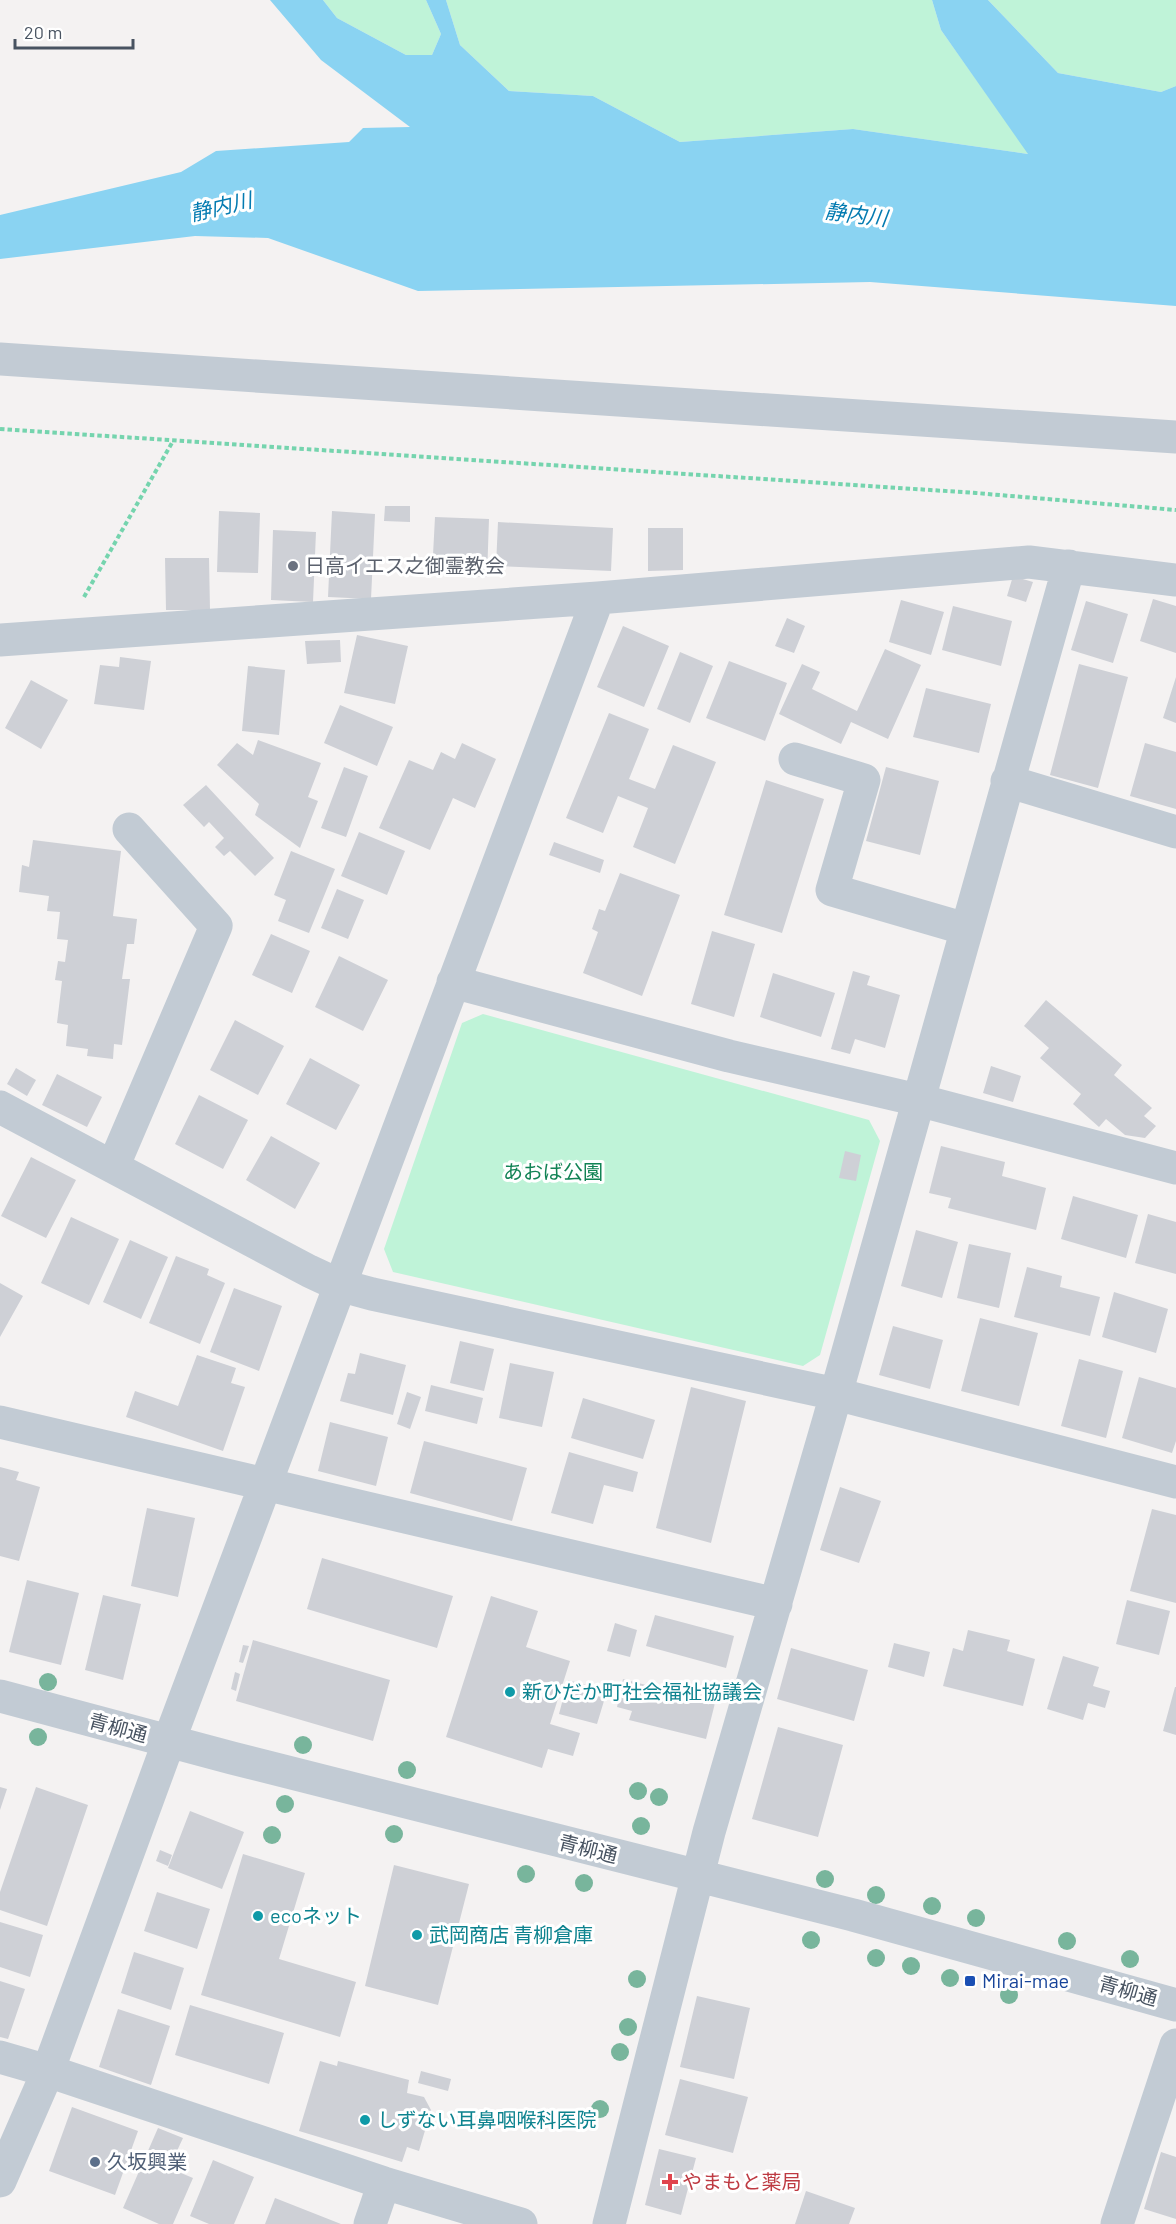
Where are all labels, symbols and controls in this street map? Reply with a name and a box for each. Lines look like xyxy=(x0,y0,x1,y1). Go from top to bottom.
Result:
scale bar xyxy=(15,12,134,50)
text: 20 m xyxy=(24,21,62,43)
water label: 静内川 xyxy=(187,186,256,225)
water label: 静内川 xyxy=(823,197,891,230)
place label: 日高イエス之御霊教会 xyxy=(305,553,505,577)
marker: 日高イエス之御霊教会 xyxy=(286,559,300,573)
park label: あおば公園 xyxy=(503,1159,603,1183)
place label: 新ひだか町社会福祉協議会 xyxy=(522,1679,762,1703)
marker: 新ひだか町社会福祉協議会 xyxy=(503,1685,517,1699)
street label: 青柳通 xyxy=(86,1708,150,1746)
street label: 青柳通 xyxy=(556,1829,620,1867)
place label: ecoネット xyxy=(270,1903,362,1927)
marker: ecoネット xyxy=(251,1909,265,1923)
place label: 武岡商店 青柳倉庫 xyxy=(429,1922,593,1946)
marker: 武岡商店 青柳倉庫 xyxy=(410,1928,424,1942)
place label: Mirai-mae xyxy=(982,1968,1069,1992)
street label: 青柳通 xyxy=(1096,1970,1160,2010)
marker: Mirai-mae xyxy=(963,1974,977,1988)
place label: しずない耳鼻咽喉科医院 xyxy=(377,2107,597,2131)
marker: しずない耳鼻咽喉科医院 xyxy=(358,2113,372,2127)
place label: 久坂興業 xyxy=(107,2149,187,2173)
marker: 久坂興業 xyxy=(88,2155,102,2169)
place label: やまもと薬局 xyxy=(682,2169,802,2193)
marker: やまもと薬局 xyxy=(663,2175,677,2189)

